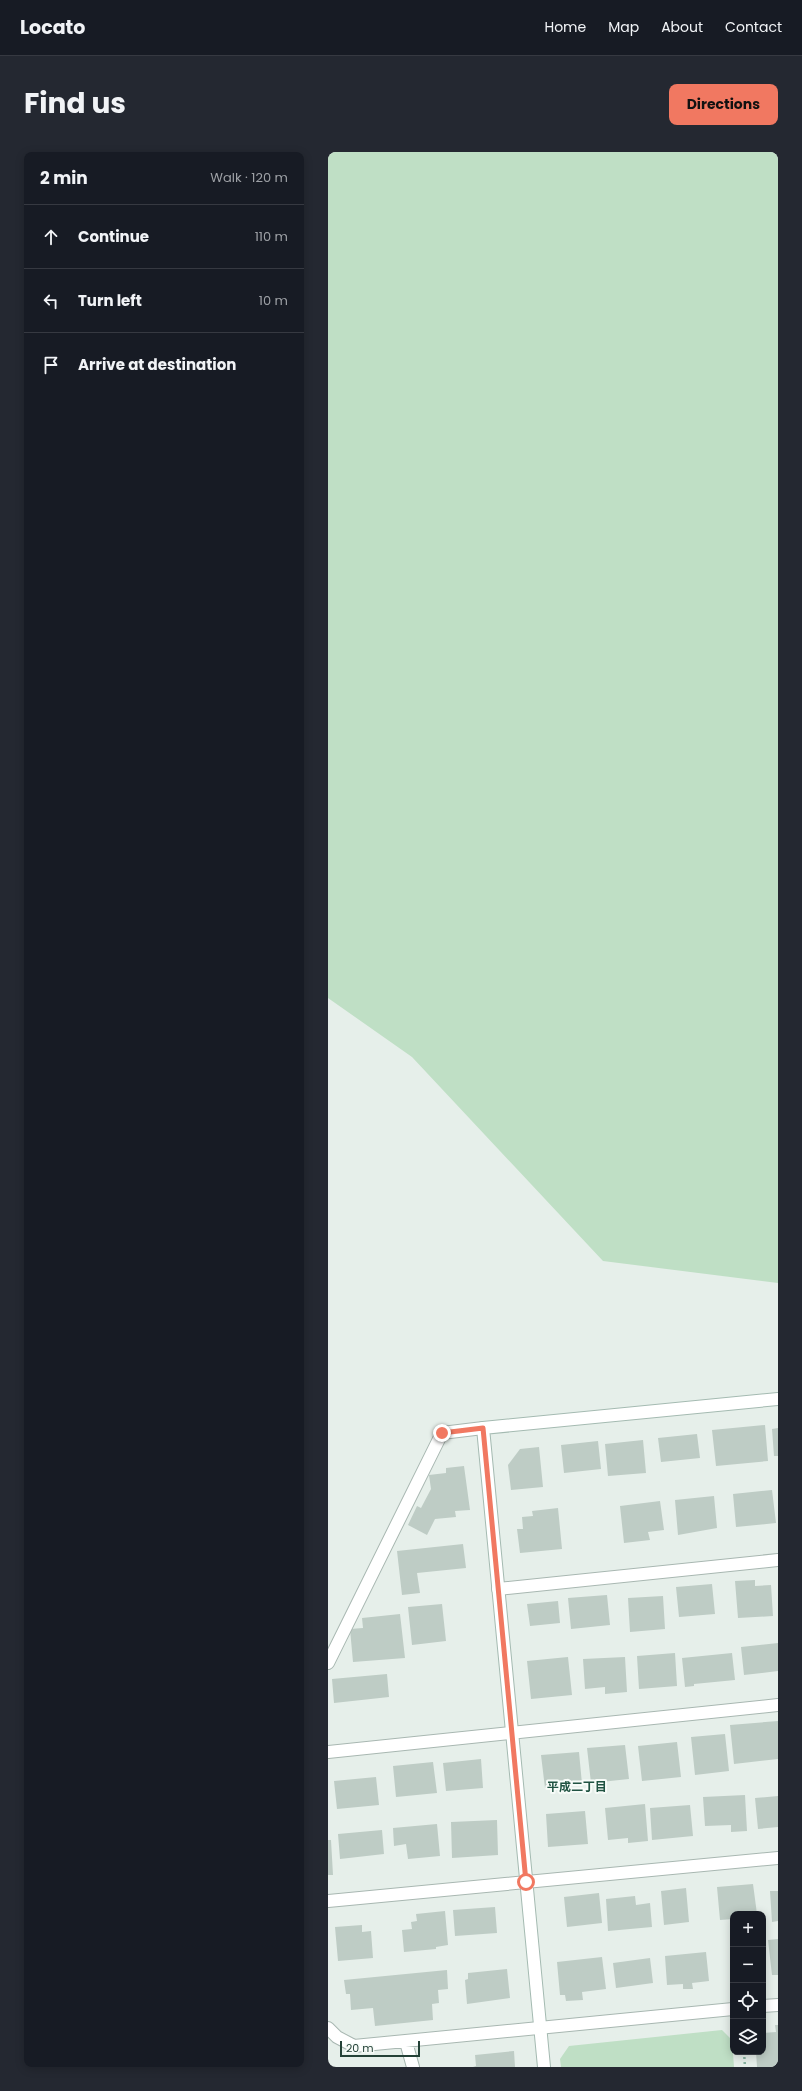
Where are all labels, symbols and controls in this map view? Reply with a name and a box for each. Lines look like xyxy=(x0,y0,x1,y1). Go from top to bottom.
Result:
text: Locato xyxy=(20,14,85,41)
text: Home xyxy=(544,17,586,37)
text: Map xyxy=(608,17,639,37)
text: About xyxy=(661,17,703,37)
text: Contact xyxy=(725,17,782,37)
text: Find us xyxy=(24,84,126,123)
button: Directions xyxy=(669,84,778,125)
text: 2 min xyxy=(40,166,88,190)
text: Walk · 120 m xyxy=(210,168,288,187)
icon: ahead xyxy=(40,226,62,248)
text: Continue xyxy=(78,226,149,247)
text: 110 m xyxy=(255,227,288,246)
icon: left xyxy=(40,290,62,312)
text: Turn left xyxy=(78,290,142,311)
text: 10 m xyxy=(259,291,288,310)
icon: arrive xyxy=(40,354,62,376)
text: Arrive at destination xyxy=(78,354,236,375)
route end xyxy=(433,1424,451,1442)
district label: 平成二丁目 xyxy=(547,1778,607,1795)
route start xyxy=(517,1873,535,1891)
map controls xyxy=(730,1911,766,2055)
button: + xyxy=(730,1911,766,1947)
button: − xyxy=(730,1947,766,1983)
button: locate xyxy=(730,1983,766,2019)
button: layers xyxy=(730,2019,766,2055)
scale bar xyxy=(340,2039,420,2058)
text: 20 m xyxy=(346,2040,374,2056)

